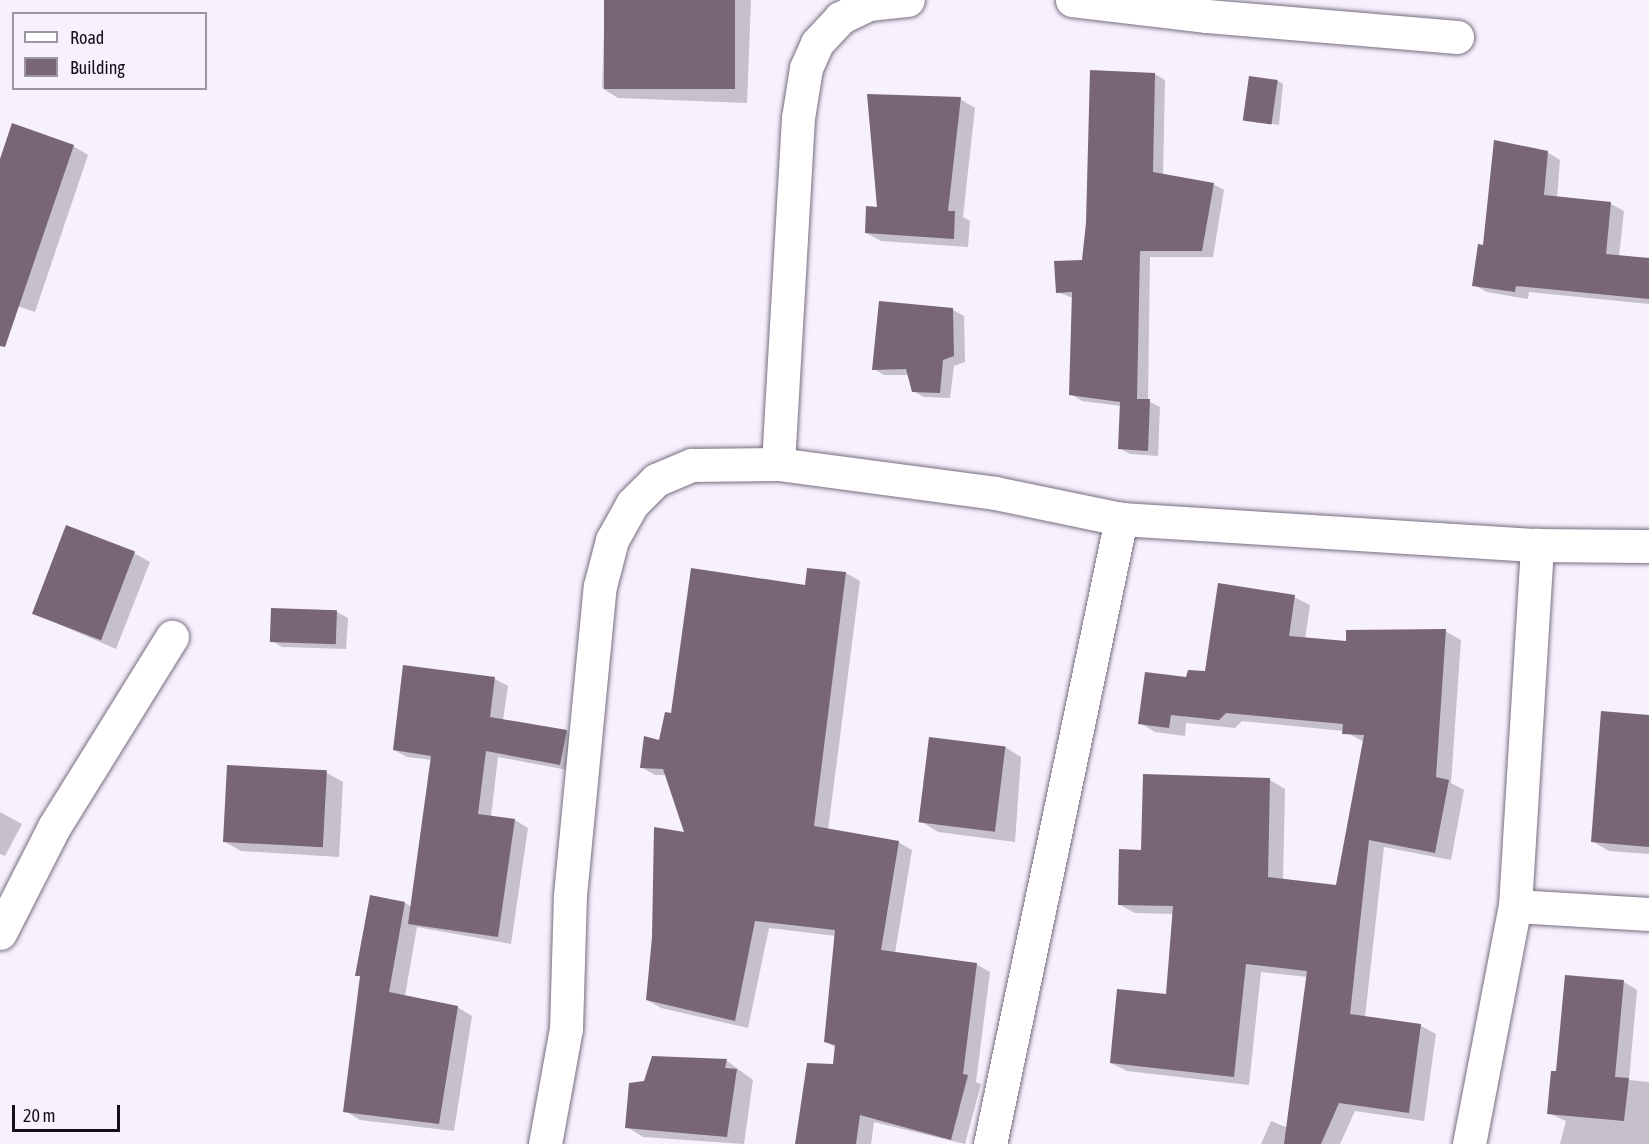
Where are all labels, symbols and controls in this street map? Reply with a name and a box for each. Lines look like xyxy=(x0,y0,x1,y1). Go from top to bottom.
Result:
legend xyxy=(12,12,207,90)
text: Road xyxy=(70,27,104,48)
text: Building xyxy=(70,57,125,78)
scale bar xyxy=(15,1093,123,1131)
text: 20 m xyxy=(23,1105,55,1126)

